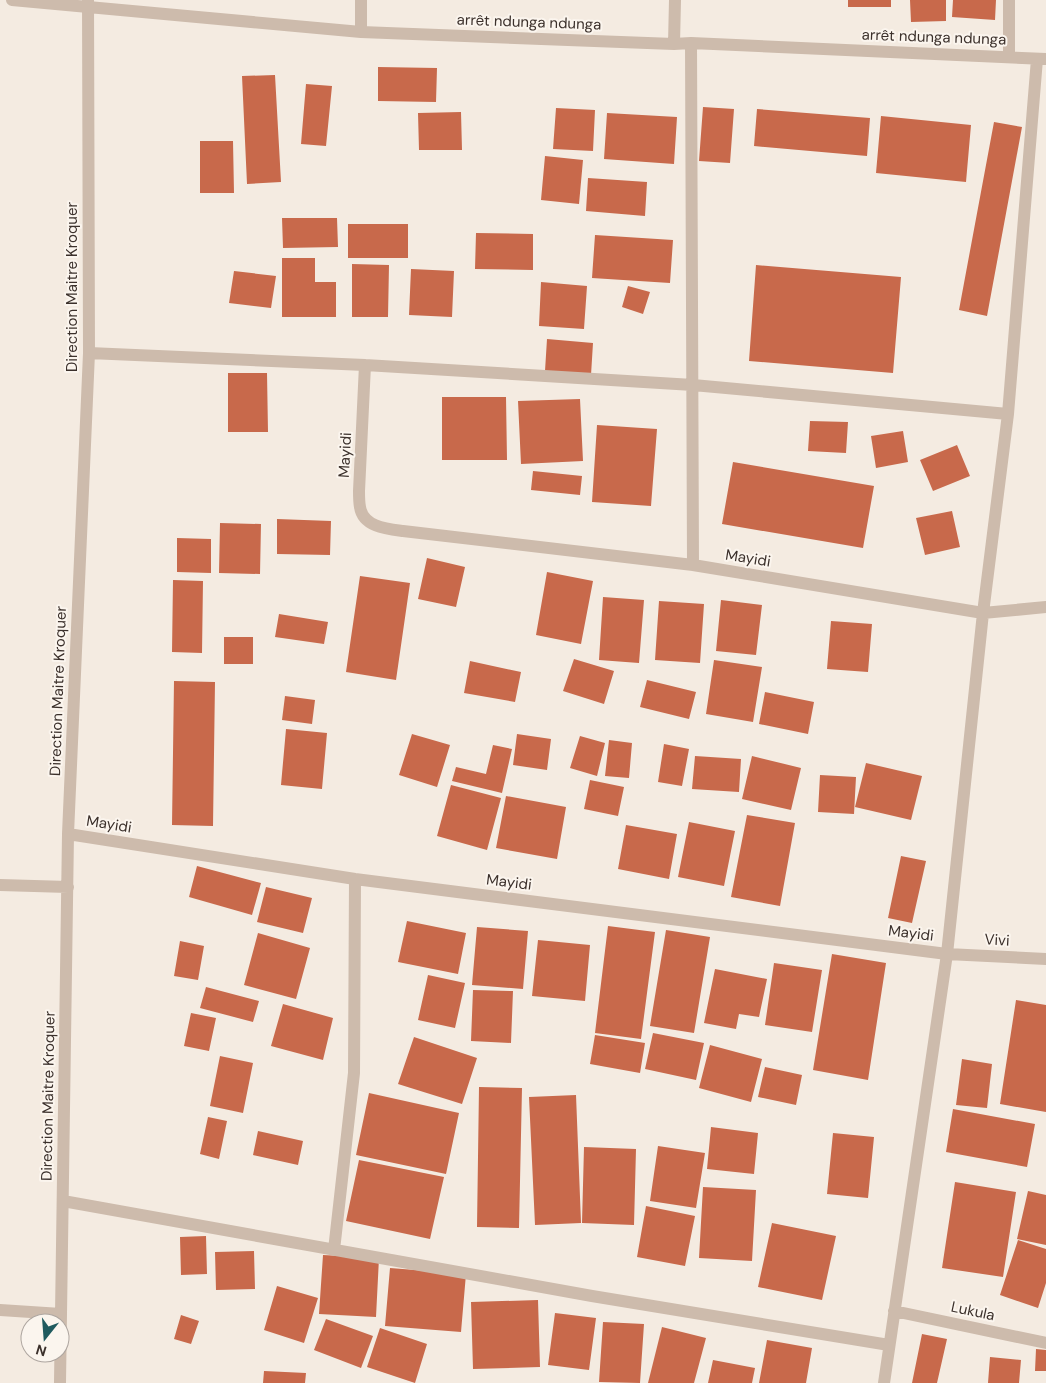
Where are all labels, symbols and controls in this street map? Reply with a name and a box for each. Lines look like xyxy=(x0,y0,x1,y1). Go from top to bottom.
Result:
street label: arrêt ndunga ndunga xyxy=(456,9,602,35)
street label: arrêt ndunga ndunga xyxy=(861,24,1007,50)
street label: Direction Maitre Kroquer xyxy=(62,202,82,372)
street label: Mayidi xyxy=(334,432,356,478)
street label: Mayidi xyxy=(724,545,772,571)
street label: Direction Maitre Kroquer xyxy=(45,605,71,776)
street label: Mayidi xyxy=(85,811,133,837)
street label: Mayidi xyxy=(485,869,533,895)
street label: Mayidi xyxy=(887,920,935,946)
street label: Vivi xyxy=(984,929,1010,951)
street label: Direction Maitre Kroquer xyxy=(37,1010,59,1181)
street label: Lukula xyxy=(949,1297,997,1325)
north arrow xyxy=(20,1313,70,1363)
text: N xyxy=(34,1340,49,1361)

